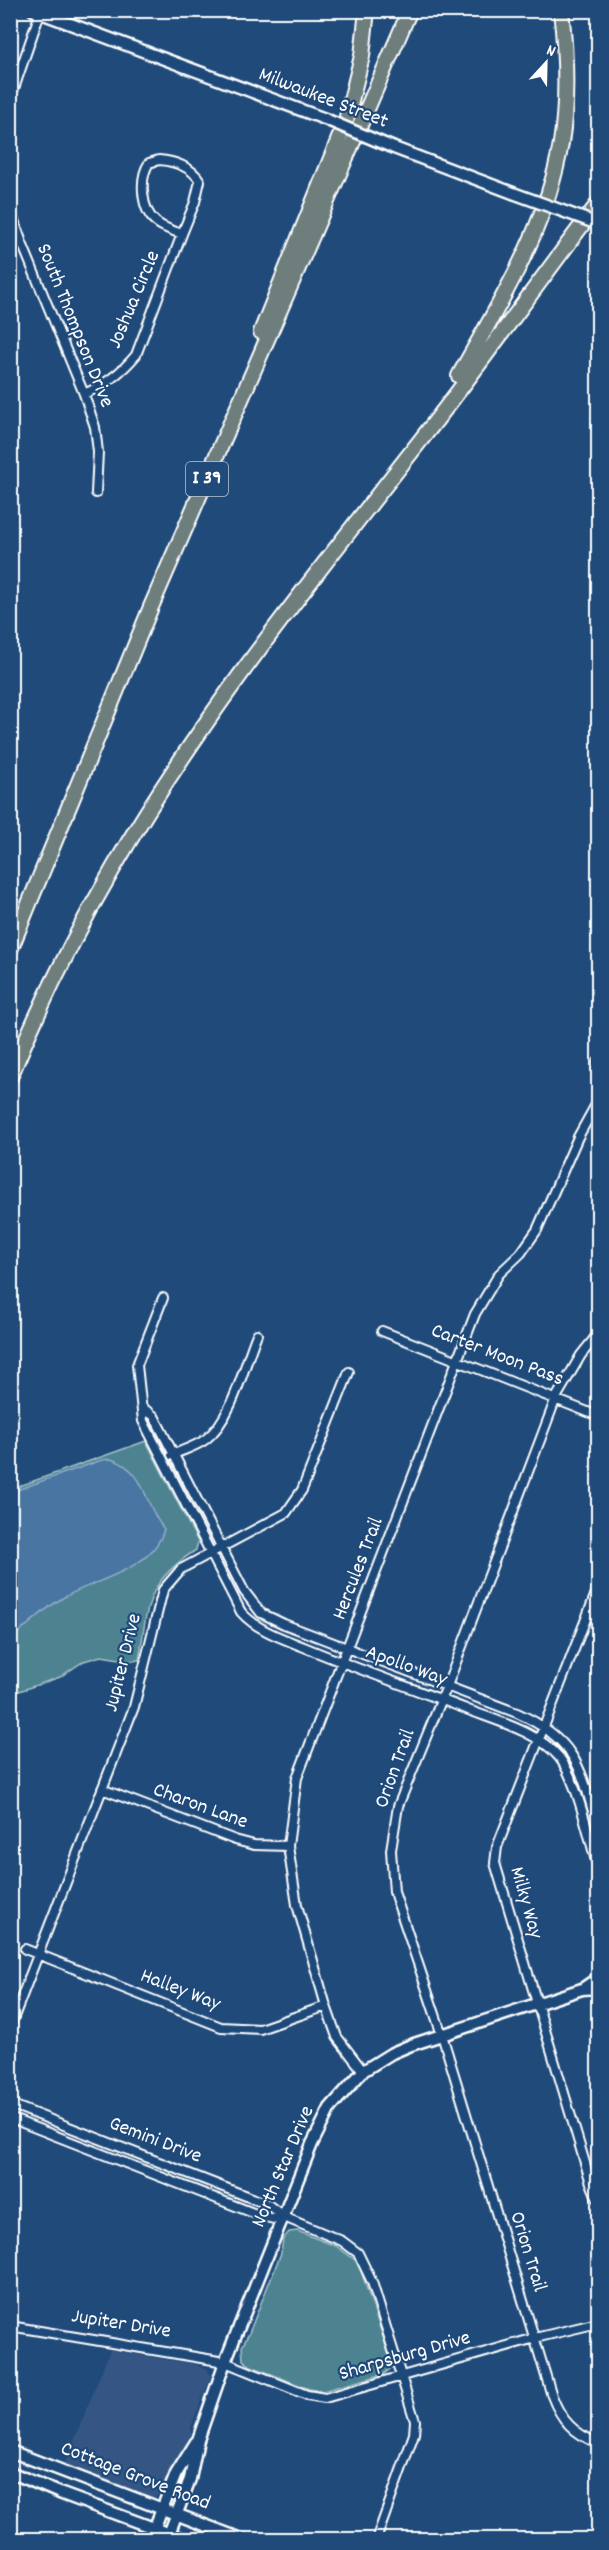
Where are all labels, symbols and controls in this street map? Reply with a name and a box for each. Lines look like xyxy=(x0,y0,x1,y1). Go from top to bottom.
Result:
north arrow xyxy=(516,33,576,93)
text: N xyxy=(543,39,559,64)
street label: Milwaukee Street xyxy=(254,61,392,138)
street label: South Thompson Drive xyxy=(27,239,121,413)
street label: Joshua Circle xyxy=(101,246,169,354)
road number: I 39 xyxy=(186,462,228,496)
street label: Carter Moon Pass xyxy=(426,1317,568,1395)
street label: Hercules Trail xyxy=(326,1513,392,1625)
street label: Jupiter Drive xyxy=(97,1611,151,1715)
street label: Apollo Way xyxy=(361,1638,452,1696)
street label: Orion Trail xyxy=(368,1725,424,1813)
street label: Charon Lane xyxy=(148,1776,252,1838)
street label: Milky Way xyxy=(500,1864,550,1943)
street label: Halley Way xyxy=(136,1962,225,2020)
street label: North Star Drive xyxy=(245,2101,323,2233)
street label: Gemini Drive xyxy=(104,2110,206,2172)
street label: Orion Trail xyxy=(501,2208,553,2296)
street label: Jupiter Drive xyxy=(69,2302,173,2348)
street label: Sharpsburg Drive xyxy=(336,2324,474,2390)
street label: Cottage Grove Road xyxy=(56,2435,214,2519)

